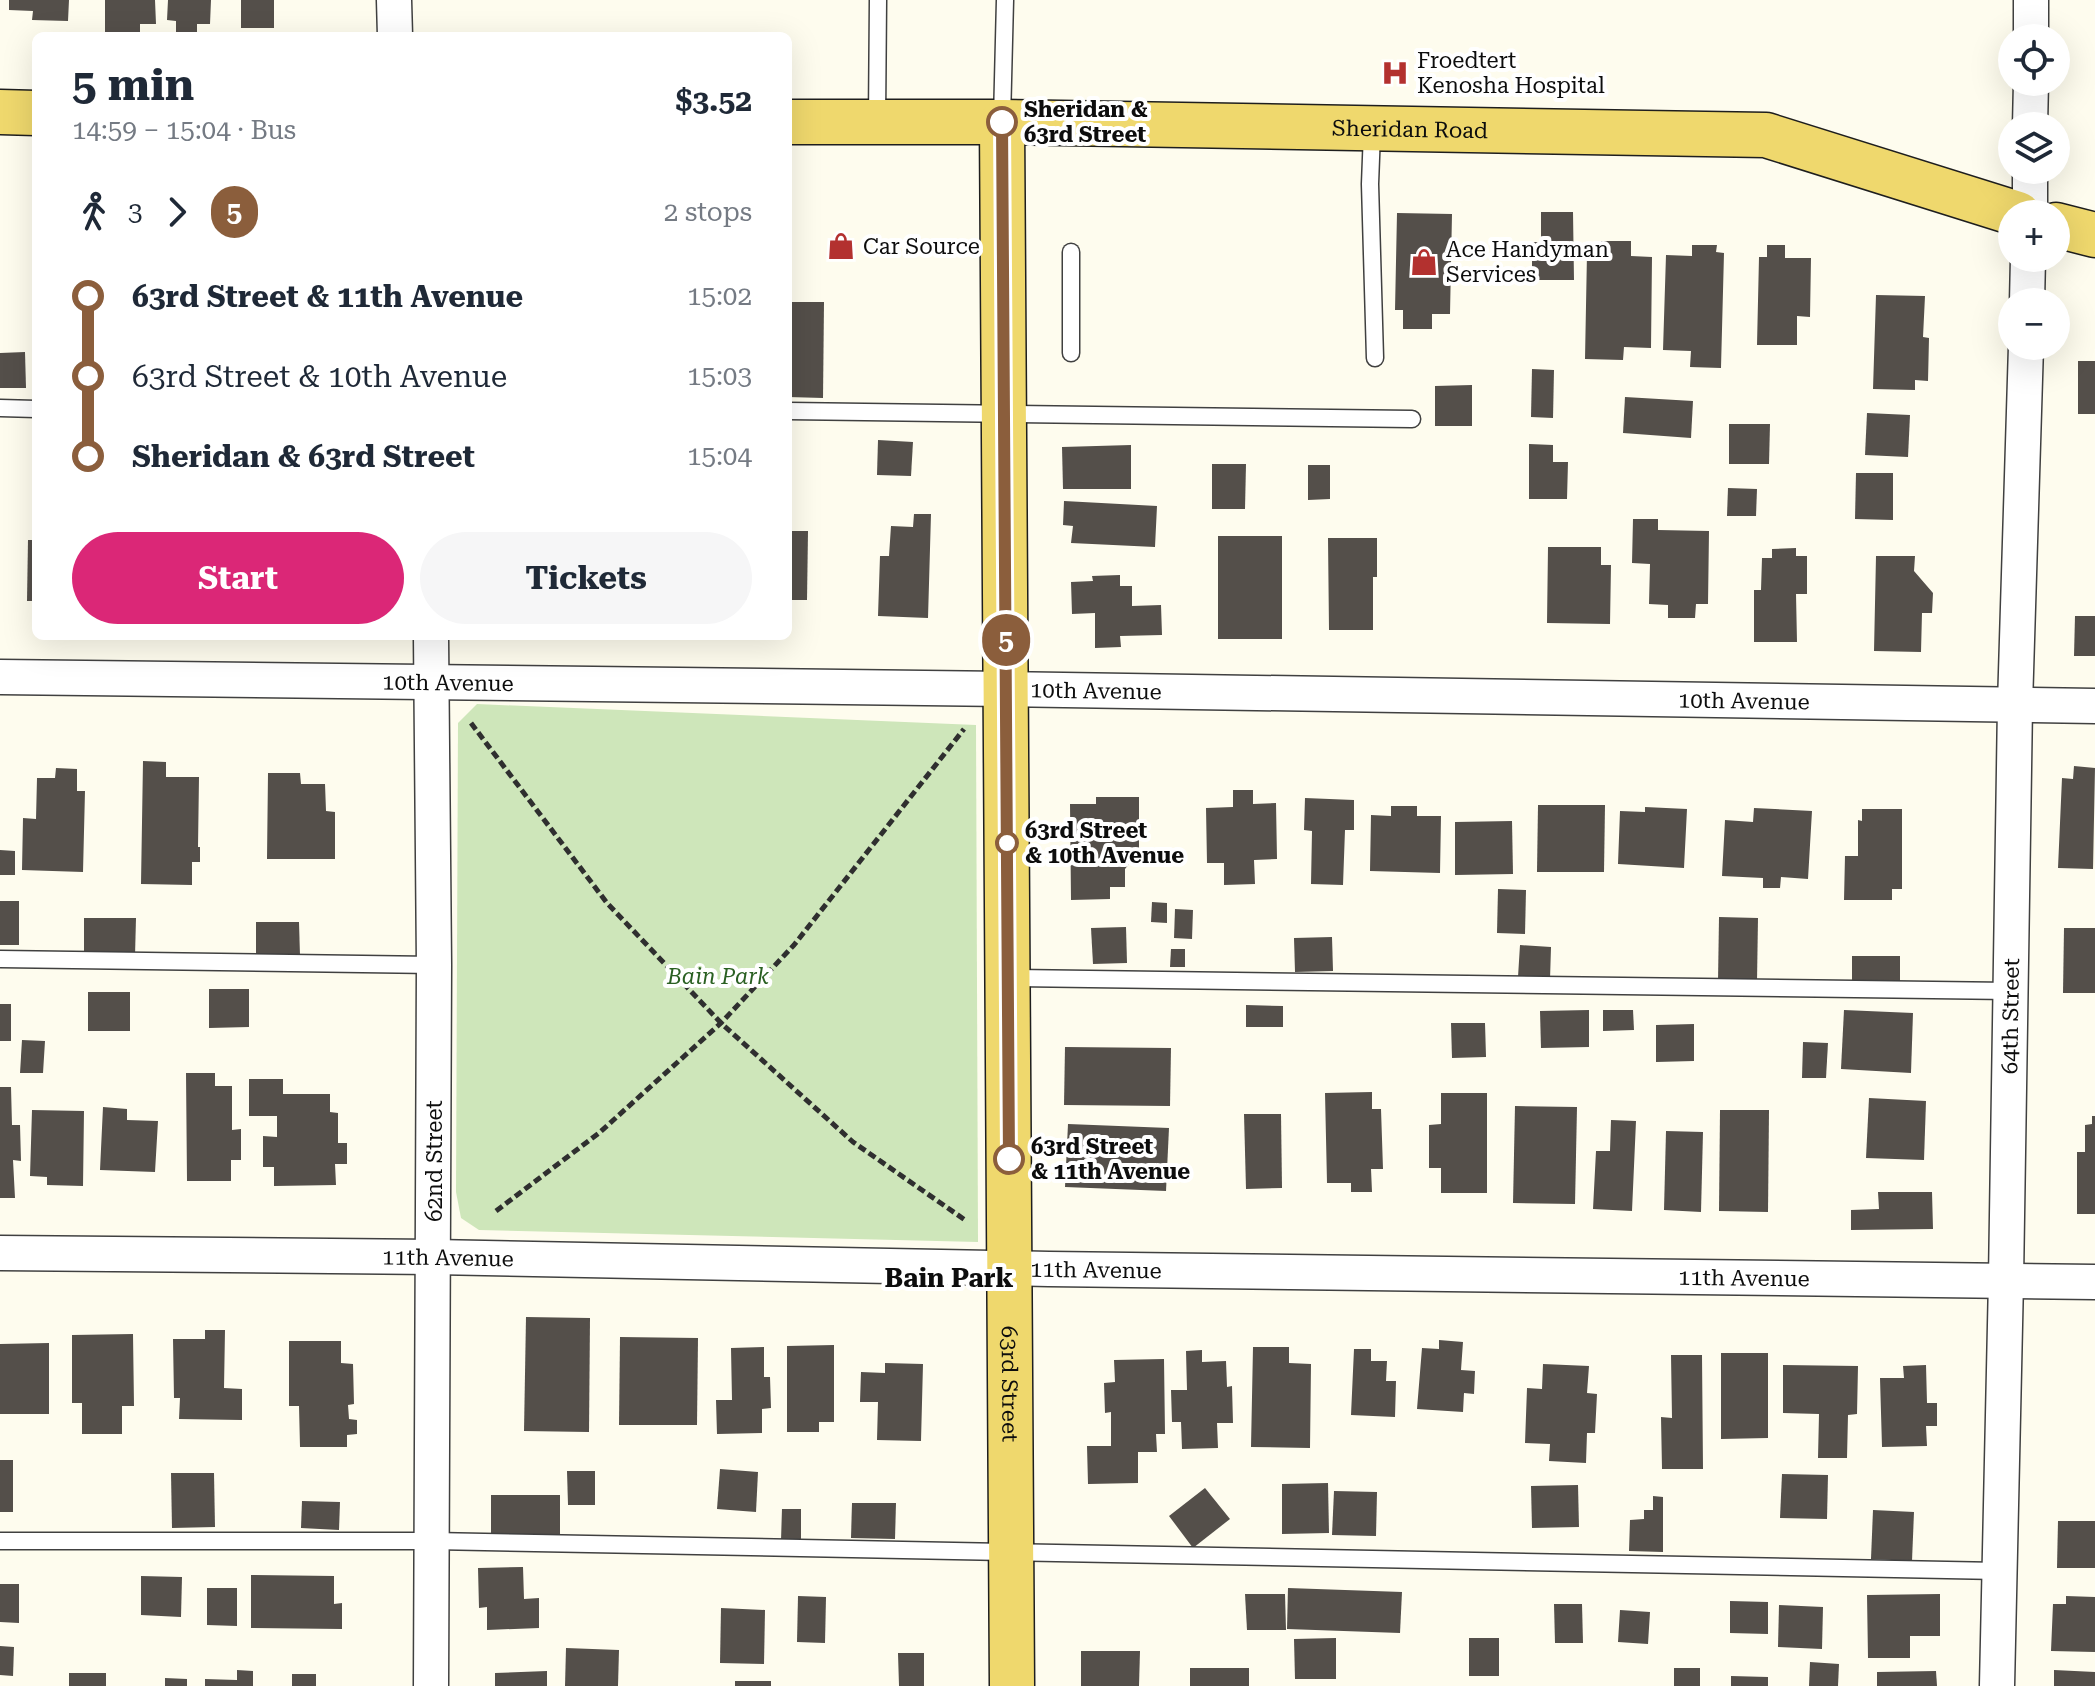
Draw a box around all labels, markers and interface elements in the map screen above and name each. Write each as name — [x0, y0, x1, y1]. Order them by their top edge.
map controls — [1998, 24, 2070, 360]
button: locate — [1998, 24, 2070, 96]
place label: Froedtert Kenosha Hospital — [1417, 48, 1605, 98]
hospital icon: Froedtert Kenosha Hospital — [1380, 58, 1410, 88]
text: 5 min — [72, 59, 194, 111]
text: $3.52 — [675, 83, 752, 118]
place label: Sheridan & 63rd Street — [1024, 97, 1148, 147]
marker: Sheridan & 63rd Street — [987, 107, 1017, 137]
button: layers — [1998, 112, 2070, 184]
text: 14:59 – 15:04 · Bus — [72, 115, 296, 145]
street label: Sheridan Road — [1332, 115, 1488, 143]
icon: walk — [72, 190, 116, 234]
icon: forward — [155, 190, 199, 234]
text: 5 — [227, 195, 242, 228]
text: 3 — [128, 197, 143, 227]
text: 2 stops — [664, 197, 752, 227]
button: + — [1998, 200, 2070, 272]
shop icon: Car Source — [826, 231, 856, 261]
place label: Car Source — [863, 234, 980, 259]
place label: Ace Handyman Services — [1446, 237, 1609, 287]
shop icon: Ace Handyman Services — [1409, 247, 1439, 277]
text: 63rd Street & 11th Avenue — [132, 279, 523, 314]
text: 15:02 — [687, 281, 752, 311]
button: − — [1998, 288, 2070, 360]
text: 63rd Street & 10th Avenue — [132, 359, 507, 394]
text: 15:03 — [687, 361, 752, 391]
text: Sheridan & 63rd Street — [132, 439, 475, 474]
text: 15:04 — [687, 441, 752, 471]
button: Start — [72, 532, 404, 624]
button: Tickets — [420, 532, 752, 624]
line badge: 5 — [980, 614, 1032, 666]
text: 5 — [998, 623, 1014, 656]
street label: 10th Avenue — [382, 669, 514, 696]
street label: 10th Avenue — [1030, 677, 1162, 704]
street label: 10th Avenue — [1678, 687, 1810, 714]
place label: 63rd Street & 10th Avenue — [1025, 818, 1184, 868]
marker: 63rd Street & 10th Avenue — [996, 832, 1018, 854]
street label: 64th Street — [1997, 958, 2024, 1074]
park label: Bain Park — [666, 964, 769, 989]
street label: 62nd Street — [422, 1100, 447, 1222]
place label: 63rd Street & 11th Avenue — [1031, 1134, 1190, 1184]
marker: 63rd Street & 11th Avenue — [994, 1144, 1024, 1174]
street label: 11th Avenue — [382, 1244, 514, 1271]
street label: 11th Avenue — [1030, 1256, 1162, 1283]
district label: Bain Park — [885, 1263, 1014, 1293]
street label: 11th Avenue — [1678, 1264, 1810, 1291]
street label: 63rd Street — [997, 1326, 1023, 1442]

